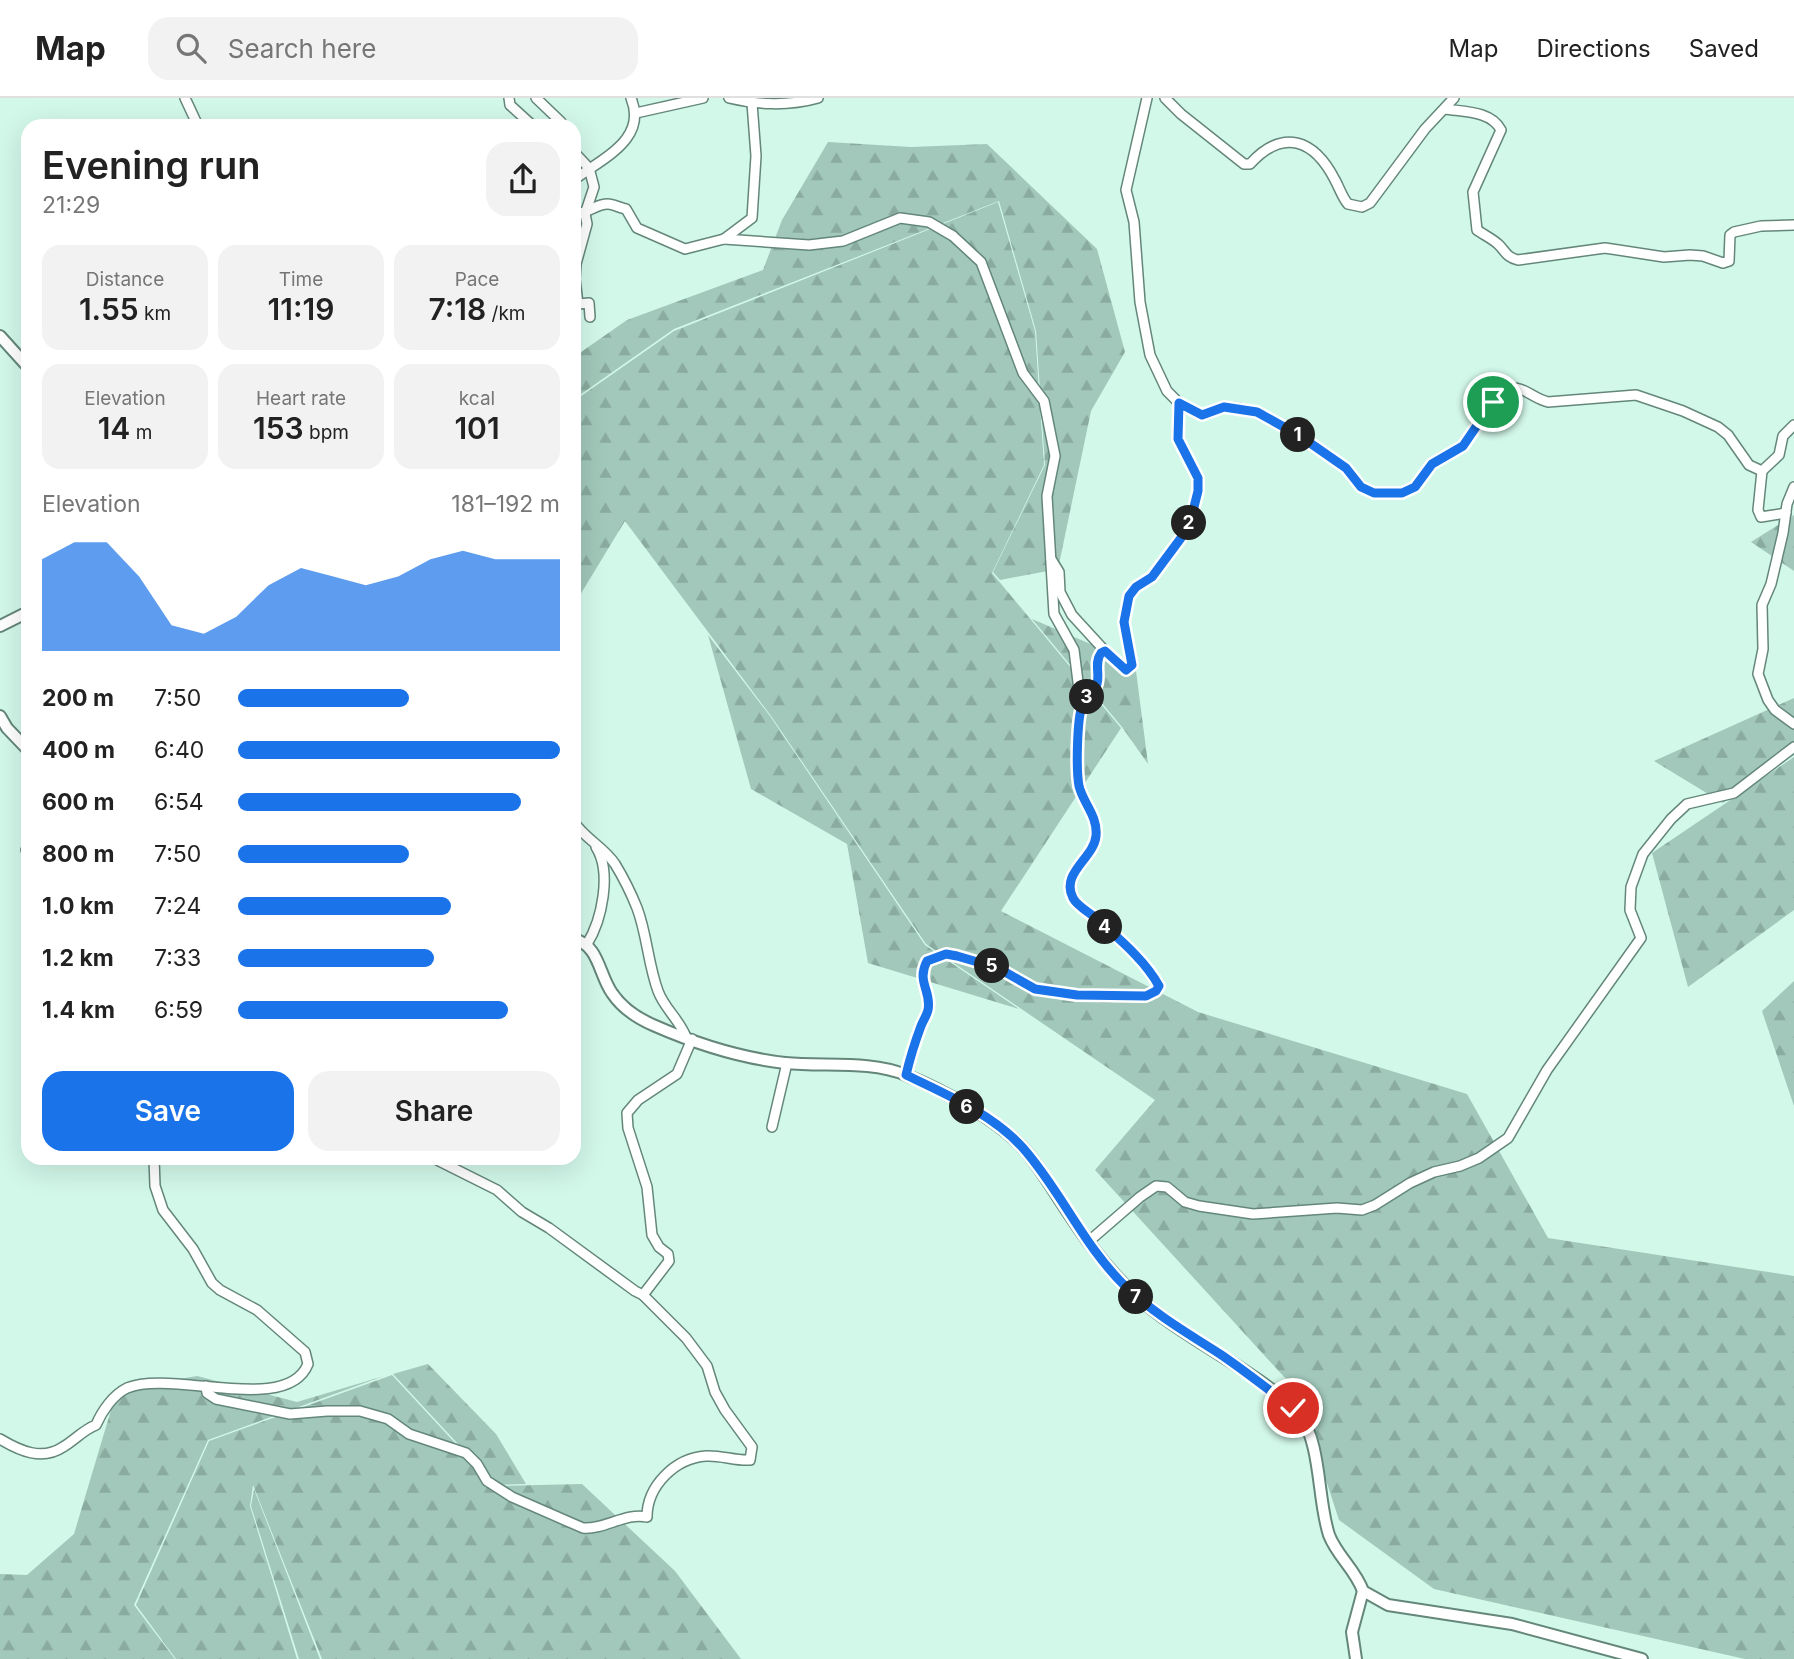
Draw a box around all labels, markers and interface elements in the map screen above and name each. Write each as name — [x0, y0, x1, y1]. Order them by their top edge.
search box — [148, 17, 638, 80]
text: Map — [35, 28, 106, 68]
icon: search — [172, 29, 210, 67]
text: Search here — [228, 33, 376, 64]
text: Map — [1449, 34, 1498, 63]
text: Directions — [1536, 34, 1651, 63]
text: Saved — [1689, 34, 1759, 63]
text: Evening run — [42, 142, 260, 188]
button: share — [486, 142, 560, 216]
text: 21:29 — [42, 191, 100, 219]
text: Distance — [86, 268, 164, 291]
text: Time — [279, 268, 323, 291]
text: Pace — [455, 268, 499, 291]
text: 1.55 — [79, 291, 139, 327]
text: 11:19 — [268, 291, 334, 327]
text: 7:18 — [429, 291, 486, 327]
text: km — [139, 302, 171, 325]
text: /km — [486, 302, 526, 325]
pin — [1463, 372, 1523, 432]
icon: arrive — [1474, 383, 1512, 421]
text: Elevation — [84, 387, 166, 410]
text: Heart rate — [256, 387, 346, 410]
text: kcal — [459, 387, 495, 410]
text: 14 — [98, 410, 130, 446]
text: 153 — [253, 410, 304, 446]
text: 101 — [454, 410, 500, 446]
pin: 1 — [1280, 418, 1316, 452]
text: m — [130, 421, 152, 444]
text: bpm — [304, 421, 349, 444]
text: 1 — [1293, 423, 1302, 446]
text: Elevation — [42, 490, 141, 518]
text: 181–192 m — [451, 490, 560, 518]
pin: 2 — [1172, 506, 1206, 540]
text: 2 — [1183, 511, 1194, 534]
pin: 3 — [1070, 680, 1104, 714]
text: 200 m — [42, 684, 114, 712]
text: 7:50 — [154, 684, 201, 712]
text: 3 — [1080, 685, 1093, 708]
text: 400 m — [42, 736, 115, 764]
text: 6:40 — [154, 736, 204, 764]
text: 600 m — [42, 788, 114, 816]
text: 6:54 — [154, 788, 204, 816]
text: 800 m — [42, 840, 114, 868]
text: 7:50 — [154, 840, 201, 868]
text: 1.0 km — [42, 892, 114, 920]
text: 7:24 — [154, 892, 201, 920]
pin: 4 — [1088, 910, 1122, 944]
text: 4 — [1098, 915, 1111, 938]
text: 1.2 km — [42, 944, 114, 972]
text: 7:33 — [154, 944, 201, 972]
pin: 5 — [974, 948, 1010, 984]
text: 5 — [985, 954, 998, 977]
text: 1.4 km — [42, 996, 115, 1024]
text: 6:59 — [154, 996, 203, 1024]
button: Save — [42, 1071, 294, 1151]
button: Share — [308, 1071, 560, 1151]
pin: 6 — [950, 1090, 984, 1124]
text: 6 — [960, 1095, 973, 1118]
pin: 7 — [1118, 1280, 1154, 1314]
text: 7 — [1130, 1285, 1141, 1308]
pin — [1263, 1378, 1323, 1438]
icon: check — [1274, 1389, 1312, 1427]

